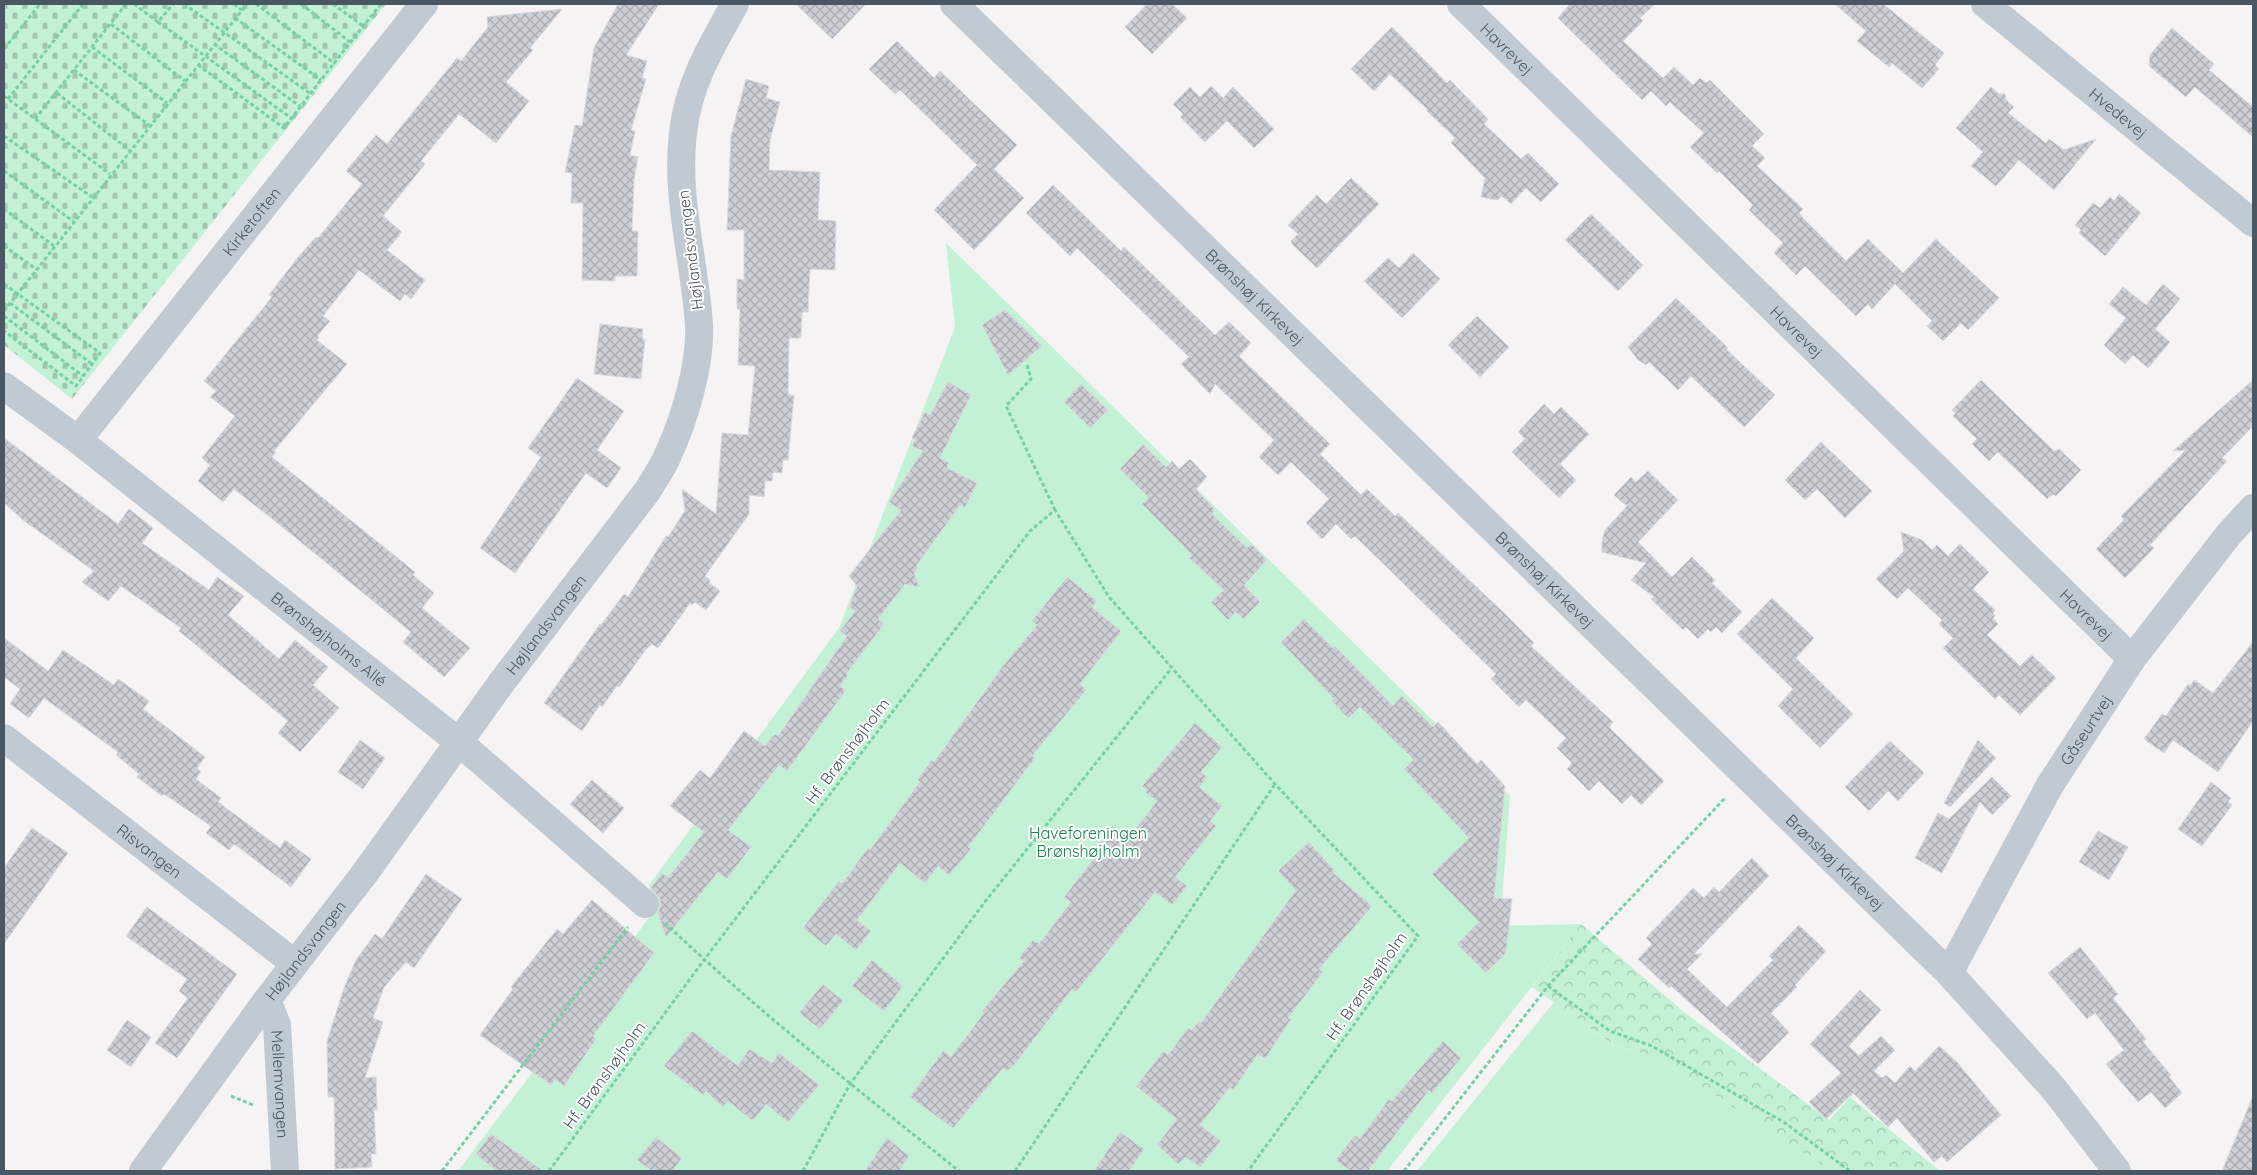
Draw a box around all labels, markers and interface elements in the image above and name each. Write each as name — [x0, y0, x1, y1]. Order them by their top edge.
street label: Havrevej — [1476, 18, 1537, 79]
street label: Hvedevej — [2085, 83, 2151, 143]
street label: Kirketoften — [218, 183, 285, 260]
street label: Højlandsvangen — [673, 189, 707, 311]
street label: Brønshøj Kirkevej — [1201, 245, 1308, 349]
street label: Havrevej — [1766, 301, 1827, 362]
street label: Brønshøj Kirkevej — [1492, 527, 1599, 632]
street label: Højlandsvangen — [501, 570, 590, 679]
street label: Havrevej — [2056, 584, 2117, 645]
street label: Brønshøjholms Allé — [267, 587, 391, 691]
street label: Gåseurtvej — [2056, 691, 2116, 769]
street label: Hf. Brønshøjholm — [801, 694, 893, 808]
street label: Brønshøj Kirkevej — [1782, 810, 1889, 915]
street label: Risvangen — [113, 819, 186, 882]
park label: Haveforeningen Brønshøjholm — [1029, 823, 1147, 861]
street label: Højlandsvangen — [261, 896, 350, 1004]
street label: Hf. Brønshøjholm — [1321, 928, 1411, 1044]
street label: Hf. Brønshøjholm — [558, 1017, 650, 1133]
street label: Mellemvangen — [267, 1029, 293, 1139]

